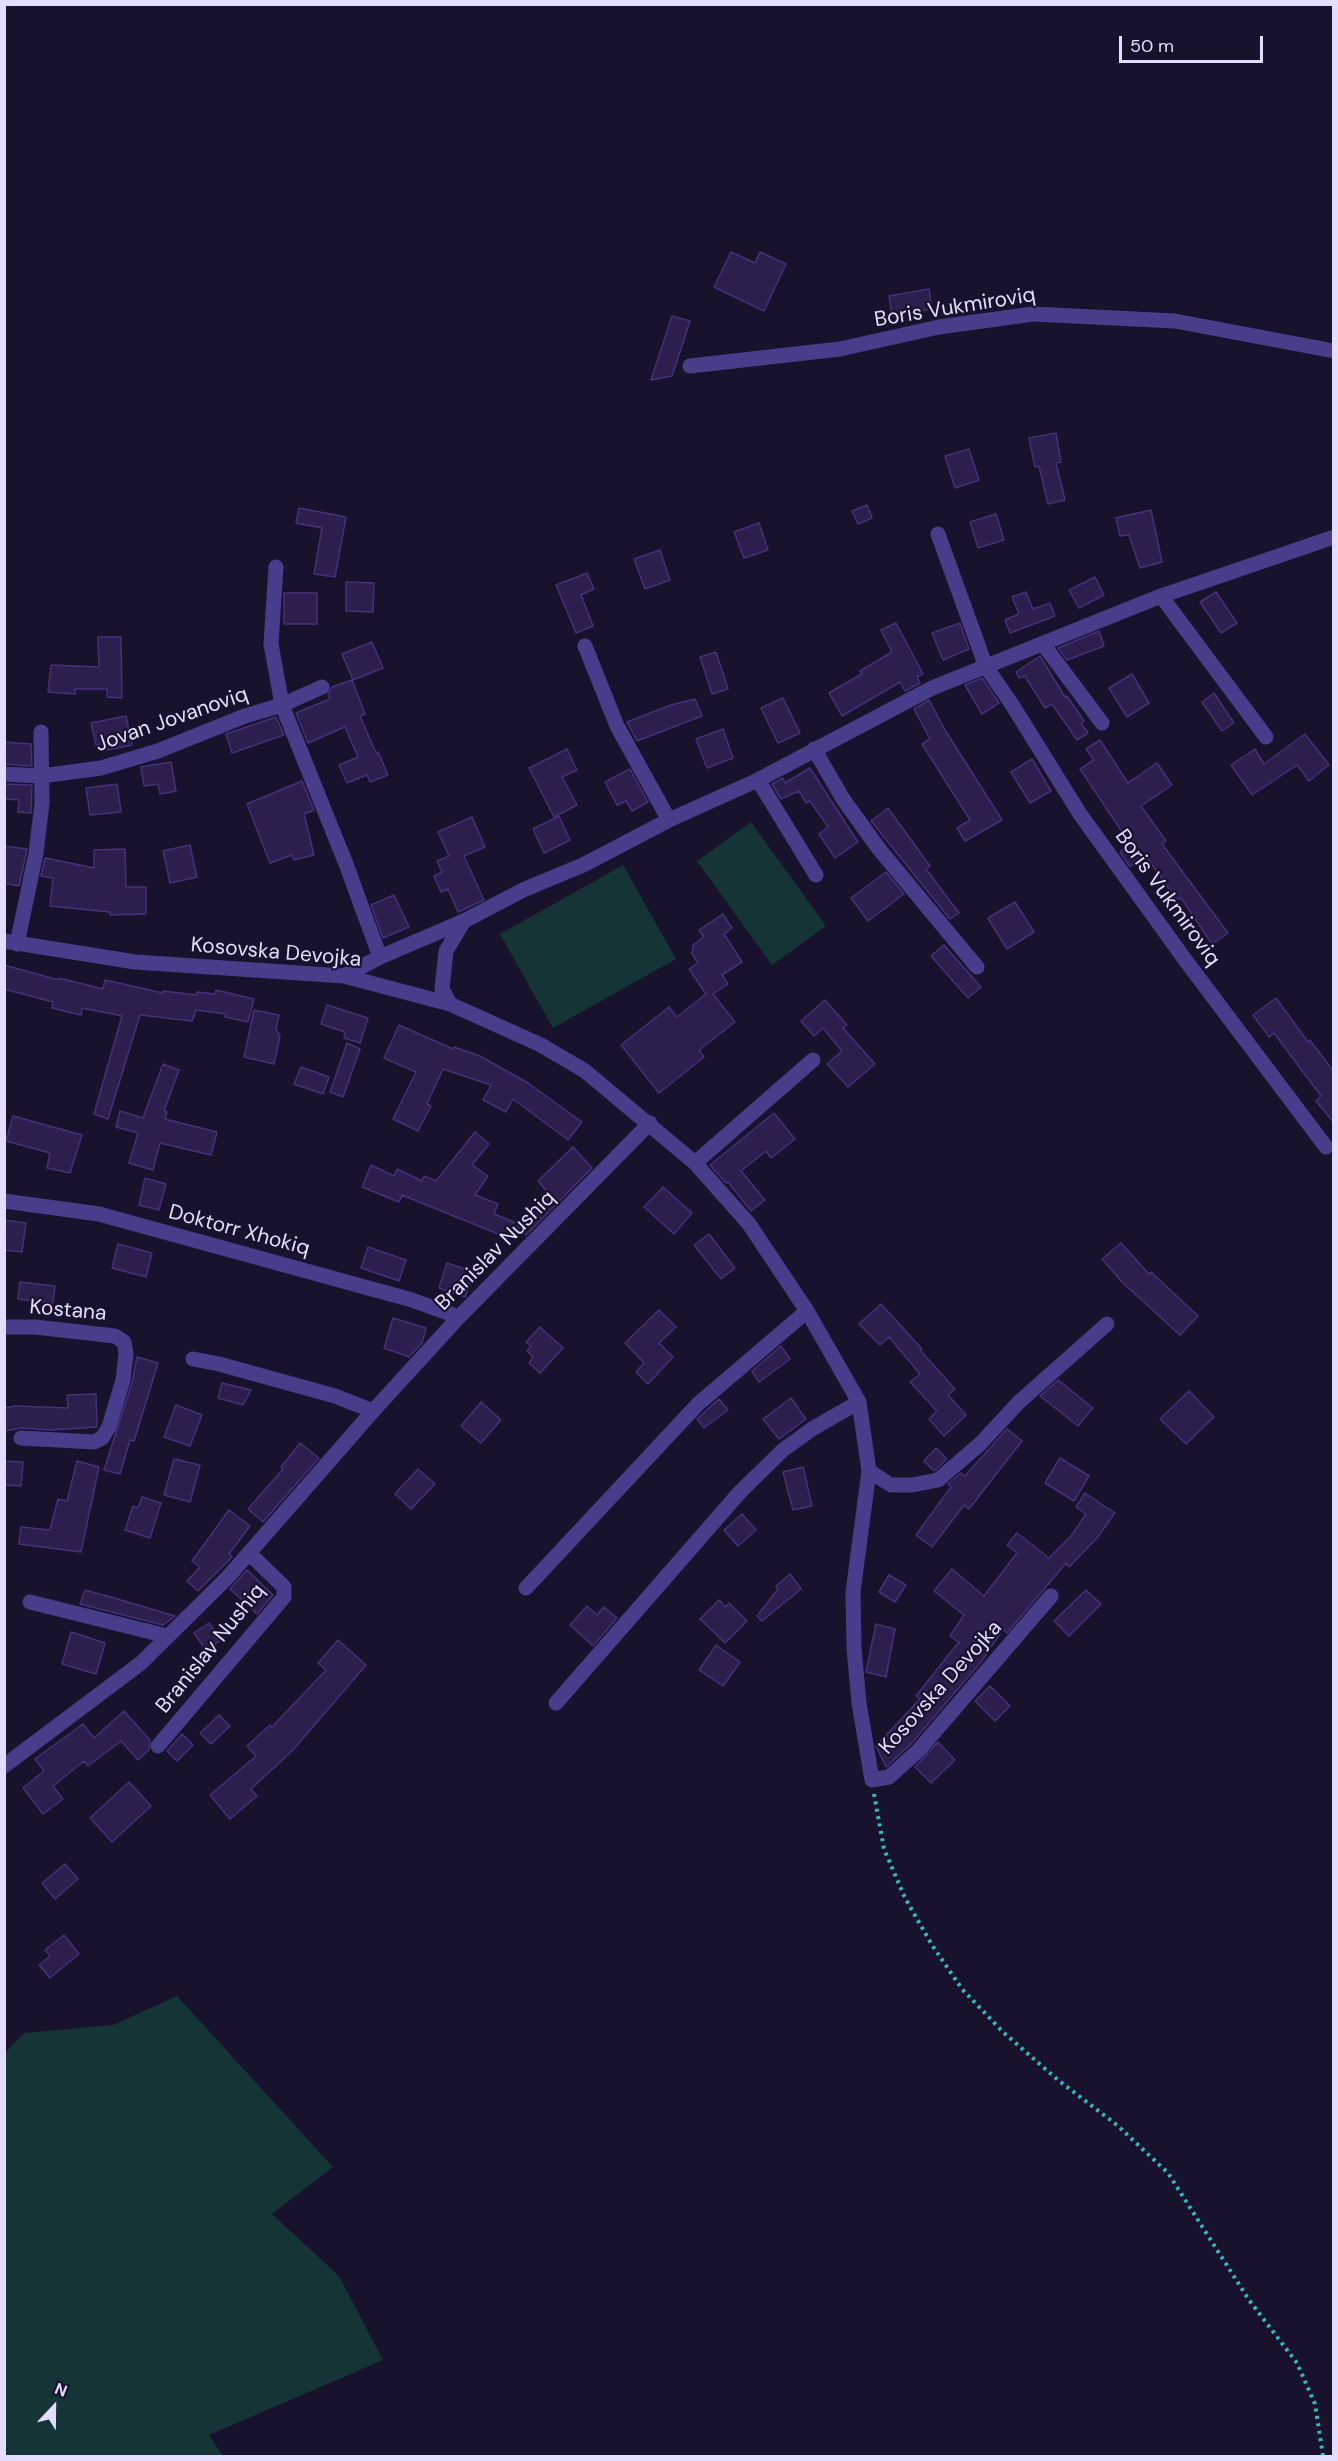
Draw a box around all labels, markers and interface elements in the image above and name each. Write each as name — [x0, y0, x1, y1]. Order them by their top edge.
scale bar — [1122, 24, 1266, 62]
text: 50 m — [1130, 34, 1174, 58]
street label: Boris Vukmiroviq — [873, 283, 1037, 333]
street label: Jovan Jovanoviq — [92, 682, 252, 758]
street label: Boris Vukmiroviq — [1109, 825, 1225, 971]
street label: Kosovska Devojka — [190, 933, 362, 973]
street label: Branislav Nushiq — [431, 1186, 561, 1316]
street label: Doktorr Xhokiq — [166, 1200, 312, 1262]
street label: Kostana — [28, 1295, 108, 1327]
street label: Branislav Nushiq — [151, 1579, 271, 1719]
street label: Kosovska Devojka — [874, 1616, 1008, 1760]
north arrow — [24, 2377, 84, 2437]
text: N — [52, 2378, 70, 2402]

